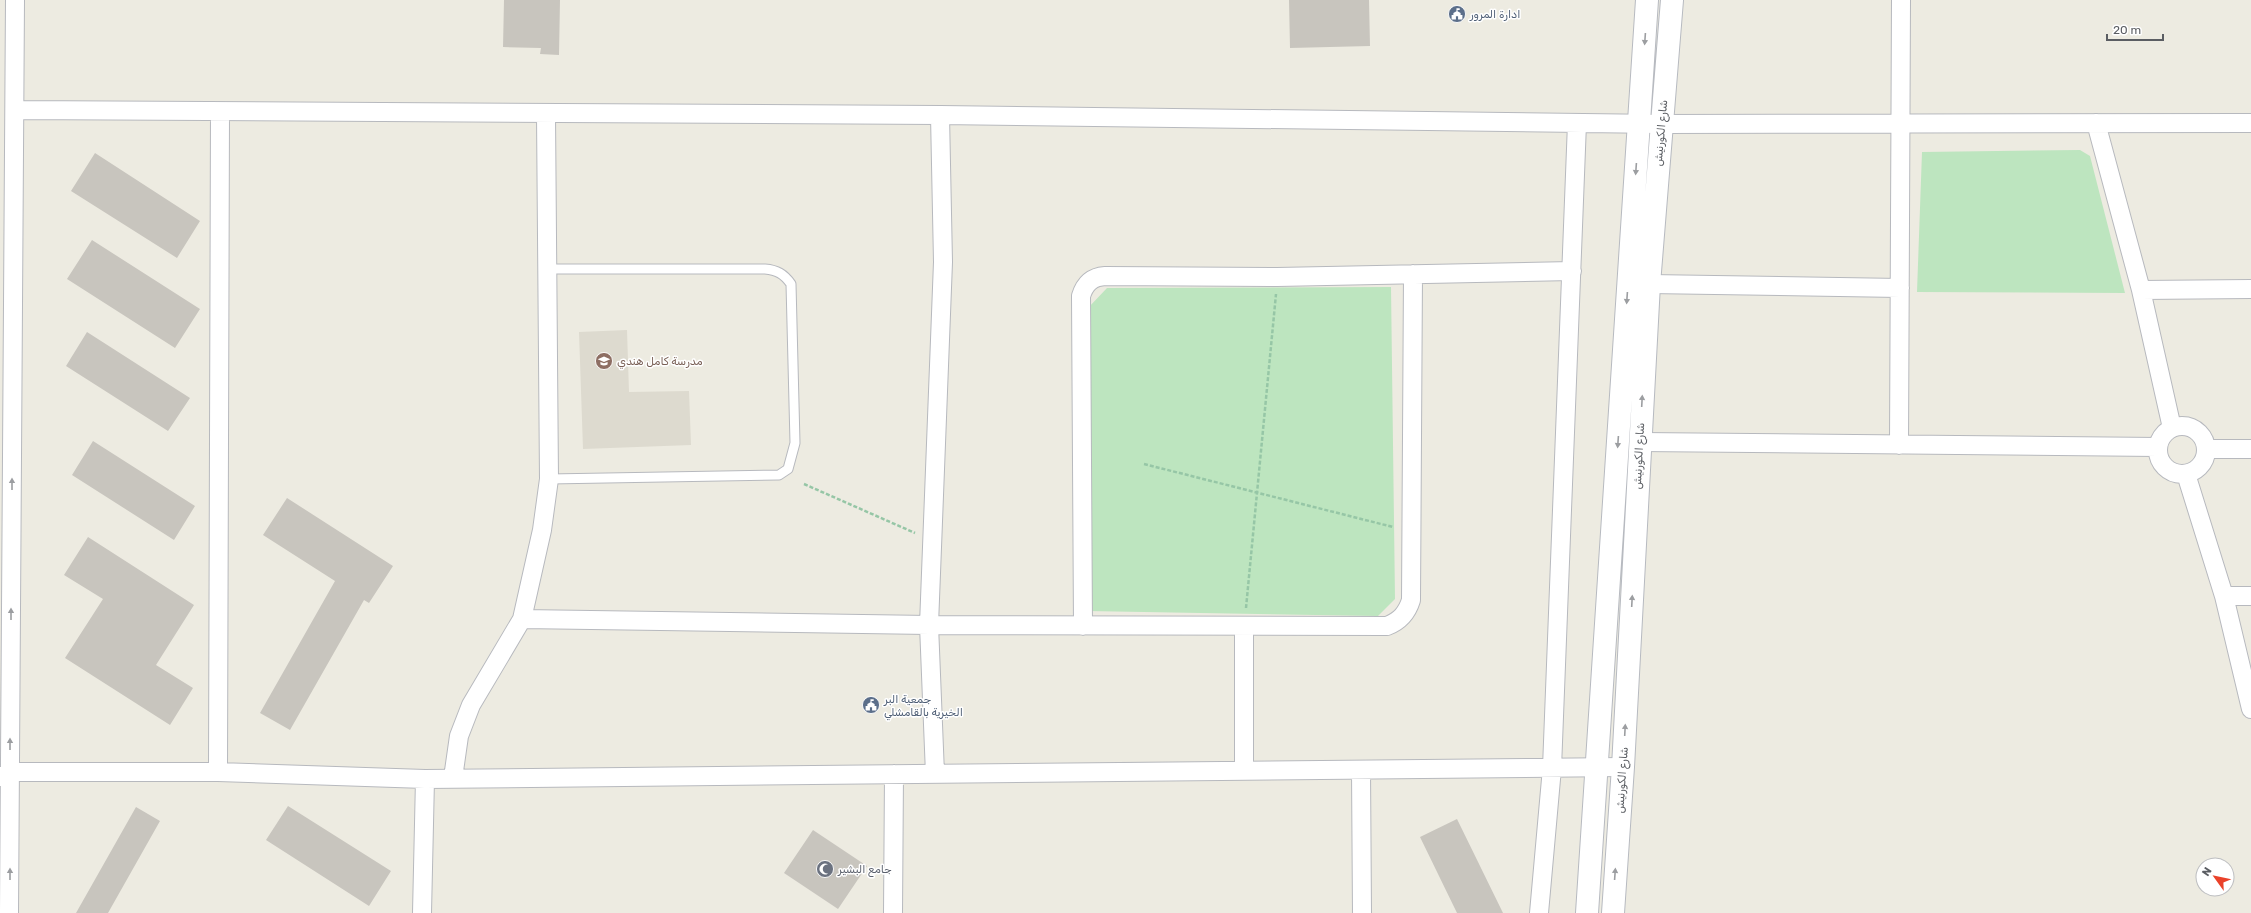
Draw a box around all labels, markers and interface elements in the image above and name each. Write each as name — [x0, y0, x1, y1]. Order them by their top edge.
public building icon: ادارة المرور — [1447, 4, 1467, 24]
place label: ادارة المرور — [1469, 8, 1520, 22]
scale bar — [2107, 16, 2163, 42]
text: 20 m — [2113, 23, 2141, 37]
one-way arrow — [1641, 33, 1648, 45]
street label: شارع الكورنيش — [1652, 99, 1672, 167]
one-way arrow — [1633, 163, 1640, 175]
one-way arrow — [1624, 292, 1631, 304]
school or university icon: مدرسة كامل هندي — [594, 351, 614, 371]
place label: مدرسة كامل هندي — [617, 355, 703, 369]
one-way arrow — [1639, 395, 1646, 407]
street label: شارع الكورنيش — [1631, 422, 1649, 490]
one-way arrow — [1615, 436, 1621, 449]
one-way arrow — [9, 477, 15, 490]
one-way arrow — [1628, 595, 1635, 607]
one-way arrow — [8, 607, 14, 620]
place label: جمعية البر الخيرية بالقامشلي — [883, 693, 963, 721]
public building icon: جمعية البر الخيرية بالقامشلي — [861, 695, 881, 715]
one-way arrow — [1622, 723, 1628, 736]
one-way arrow — [7, 737, 13, 750]
street label: شارع الكورنيش — [1613, 746, 1633, 814]
north arrow — [2195, 857, 2235, 897]
mosque icon: جامع البشير — [815, 859, 835, 879]
place label: جامع البشير — [837, 863, 892, 878]
text: N — [2199, 865, 2215, 879]
one-way arrow — [7, 867, 13, 880]
one-way arrow — [1612, 868, 1619, 880]

